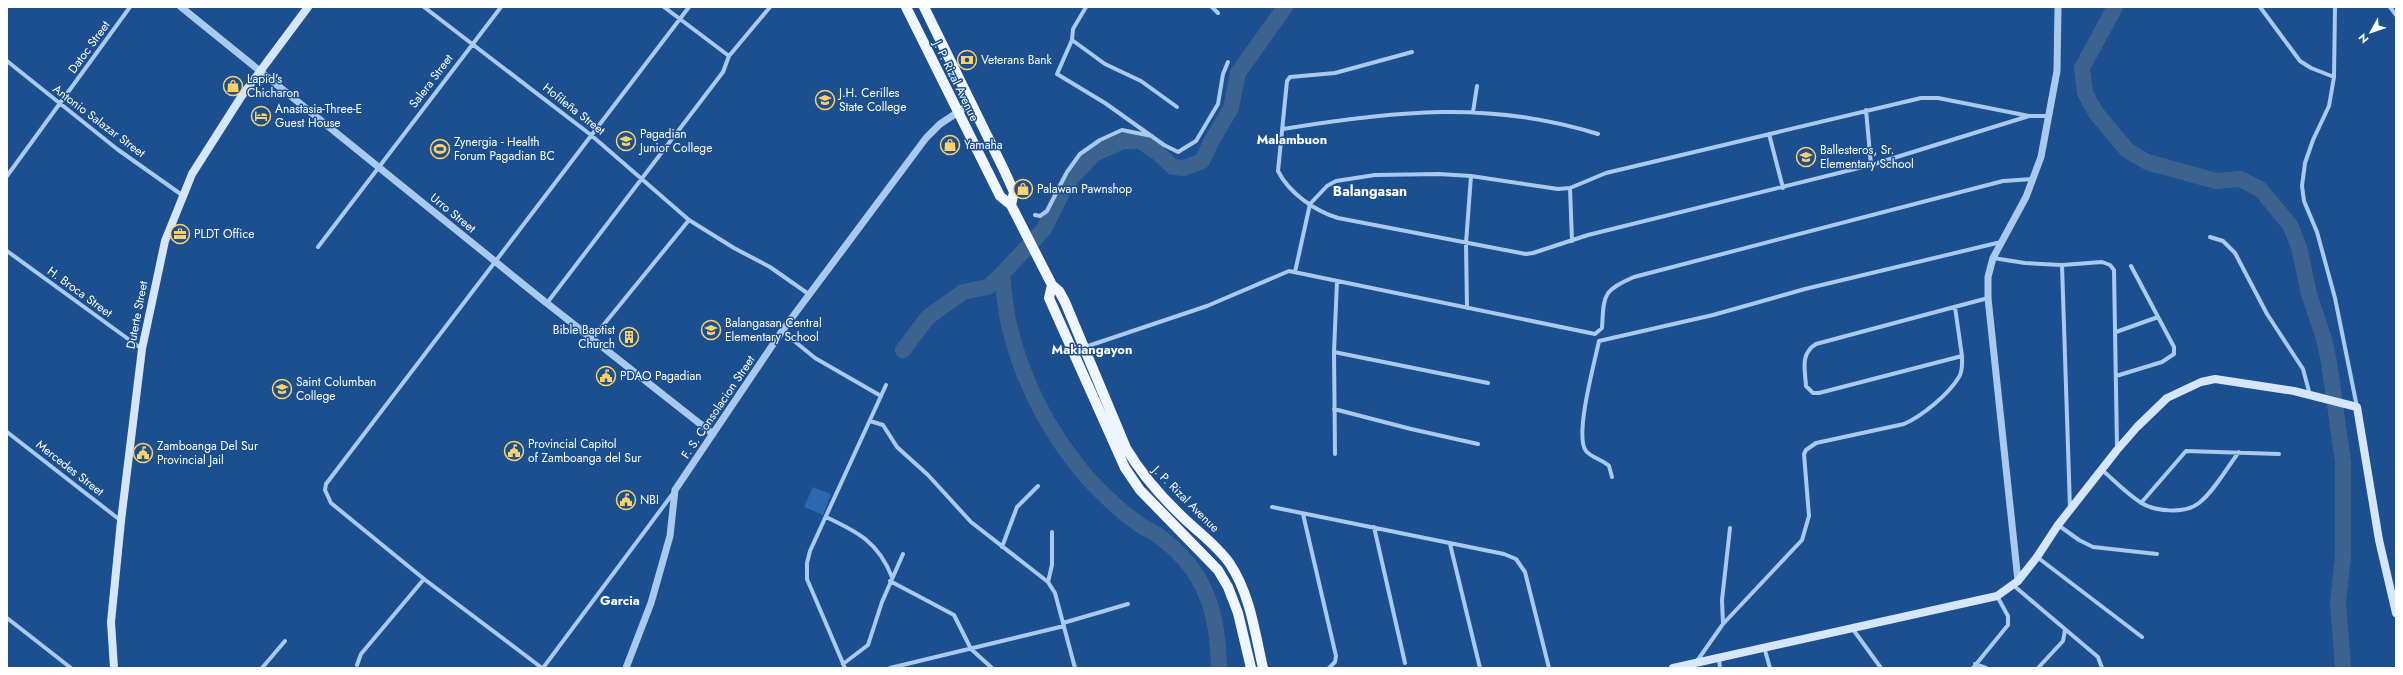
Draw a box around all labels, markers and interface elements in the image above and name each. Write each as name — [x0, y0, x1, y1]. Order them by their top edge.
north arrow — [2351, 12, 2391, 52]
street label: Datoc Street — [64, 17, 114, 77]
text: N — [2354, 30, 2372, 47]
street label: J. P. Rizal Avenue — [928, 36, 983, 124]
bank icon: Veterans Bank — [956, 49, 978, 71]
street label: Salera Street — [405, 50, 457, 112]
place label: Veterans Bank — [981, 51, 1053, 69]
place label: Lapid's Chicharon — [247, 70, 299, 102]
shop icon: Lapid's Chicharon — [222, 75, 244, 97]
street label: Hofileña Street — [539, 79, 609, 139]
street label: Antonio Salazar Street — [49, 80, 149, 162]
place label: J.H. Cerilles State College — [837, 84, 906, 116]
school or university icon: J.H. Cerilles State College — [814, 89, 836, 111]
place label: Anastasia-Three-E Guest House — [275, 100, 362, 132]
hotel icon: Anastasia-Three-E Guest House — [250, 105, 272, 127]
place label: Pagadian Junior College — [638, 125, 712, 157]
school or university icon: Pagadian Junior College — [615, 130, 637, 152]
district label: Malambuon — [1257, 130, 1327, 149]
place label: Zynergia - Health Forum Pagadian BC — [454, 133, 555, 165]
shop icon: Yamaha — [939, 134, 961, 156]
place label: Yamaha — [964, 136, 1003, 154]
sports icon: Zynergia - Health Forum Pagadian BC — [429, 138, 451, 160]
place label: Ballesteros, Sr. Elementary School — [1820, 141, 1914, 173]
school or university icon: Ballesteros, Sr. Elementary School — [1795, 146, 1817, 168]
shop icon: Palawan Pawnshop — [1012, 178, 1034, 200]
place label: Palawan Pawnshop — [1037, 180, 1132, 198]
district label: Balangasan — [1333, 181, 1407, 201]
street label: Urro Street — [426, 189, 480, 237]
office icon: PLDT Office — [169, 223, 191, 245]
place label: PLDT Office — [194, 225, 254, 243]
street label: H. Broca Street — [44, 262, 116, 322]
street label: Duterte Street — [122, 279, 152, 351]
place label: Balangasan Central Elementary School — [725, 314, 822, 346]
school or university icon: Balangasan Central Elementary School — [700, 319, 722, 341]
place label: Bible Baptist Church — [553, 321, 615, 353]
building icon: Bible Baptist Church — [618, 326, 640, 348]
district label: Makiangayon — [1052, 340, 1132, 359]
street label: F. S. Consolacion Street — [677, 352, 759, 462]
public building icon: PDAO Pagadian — [595, 365, 617, 387]
place label: PDAO Pagadian — [620, 367, 702, 385]
place label: Saint Columban College — [296, 373, 376, 405]
school or university icon: Saint Columban College — [271, 378, 293, 400]
place label: Provincial Capitol of Zamboanga del Sur — [528, 435, 642, 467]
street label: Mercedes Street — [32, 436, 108, 500]
place label: Zamboanga Del Sur Provincial Jail — [157, 437, 259, 469]
public building icon: Provincial Capitol of Zamboanga del Sur — [503, 440, 525, 462]
public building icon: Zamboanga Del Sur Provincial Jail — [132, 442, 154, 464]
street label: J. P. Rizal Avenue — [1147, 460, 1223, 536]
public building icon: NBI — [615, 489, 637, 511]
place label: NBI — [640, 491, 659, 509]
district label: Garcia — [600, 591, 640, 610]

